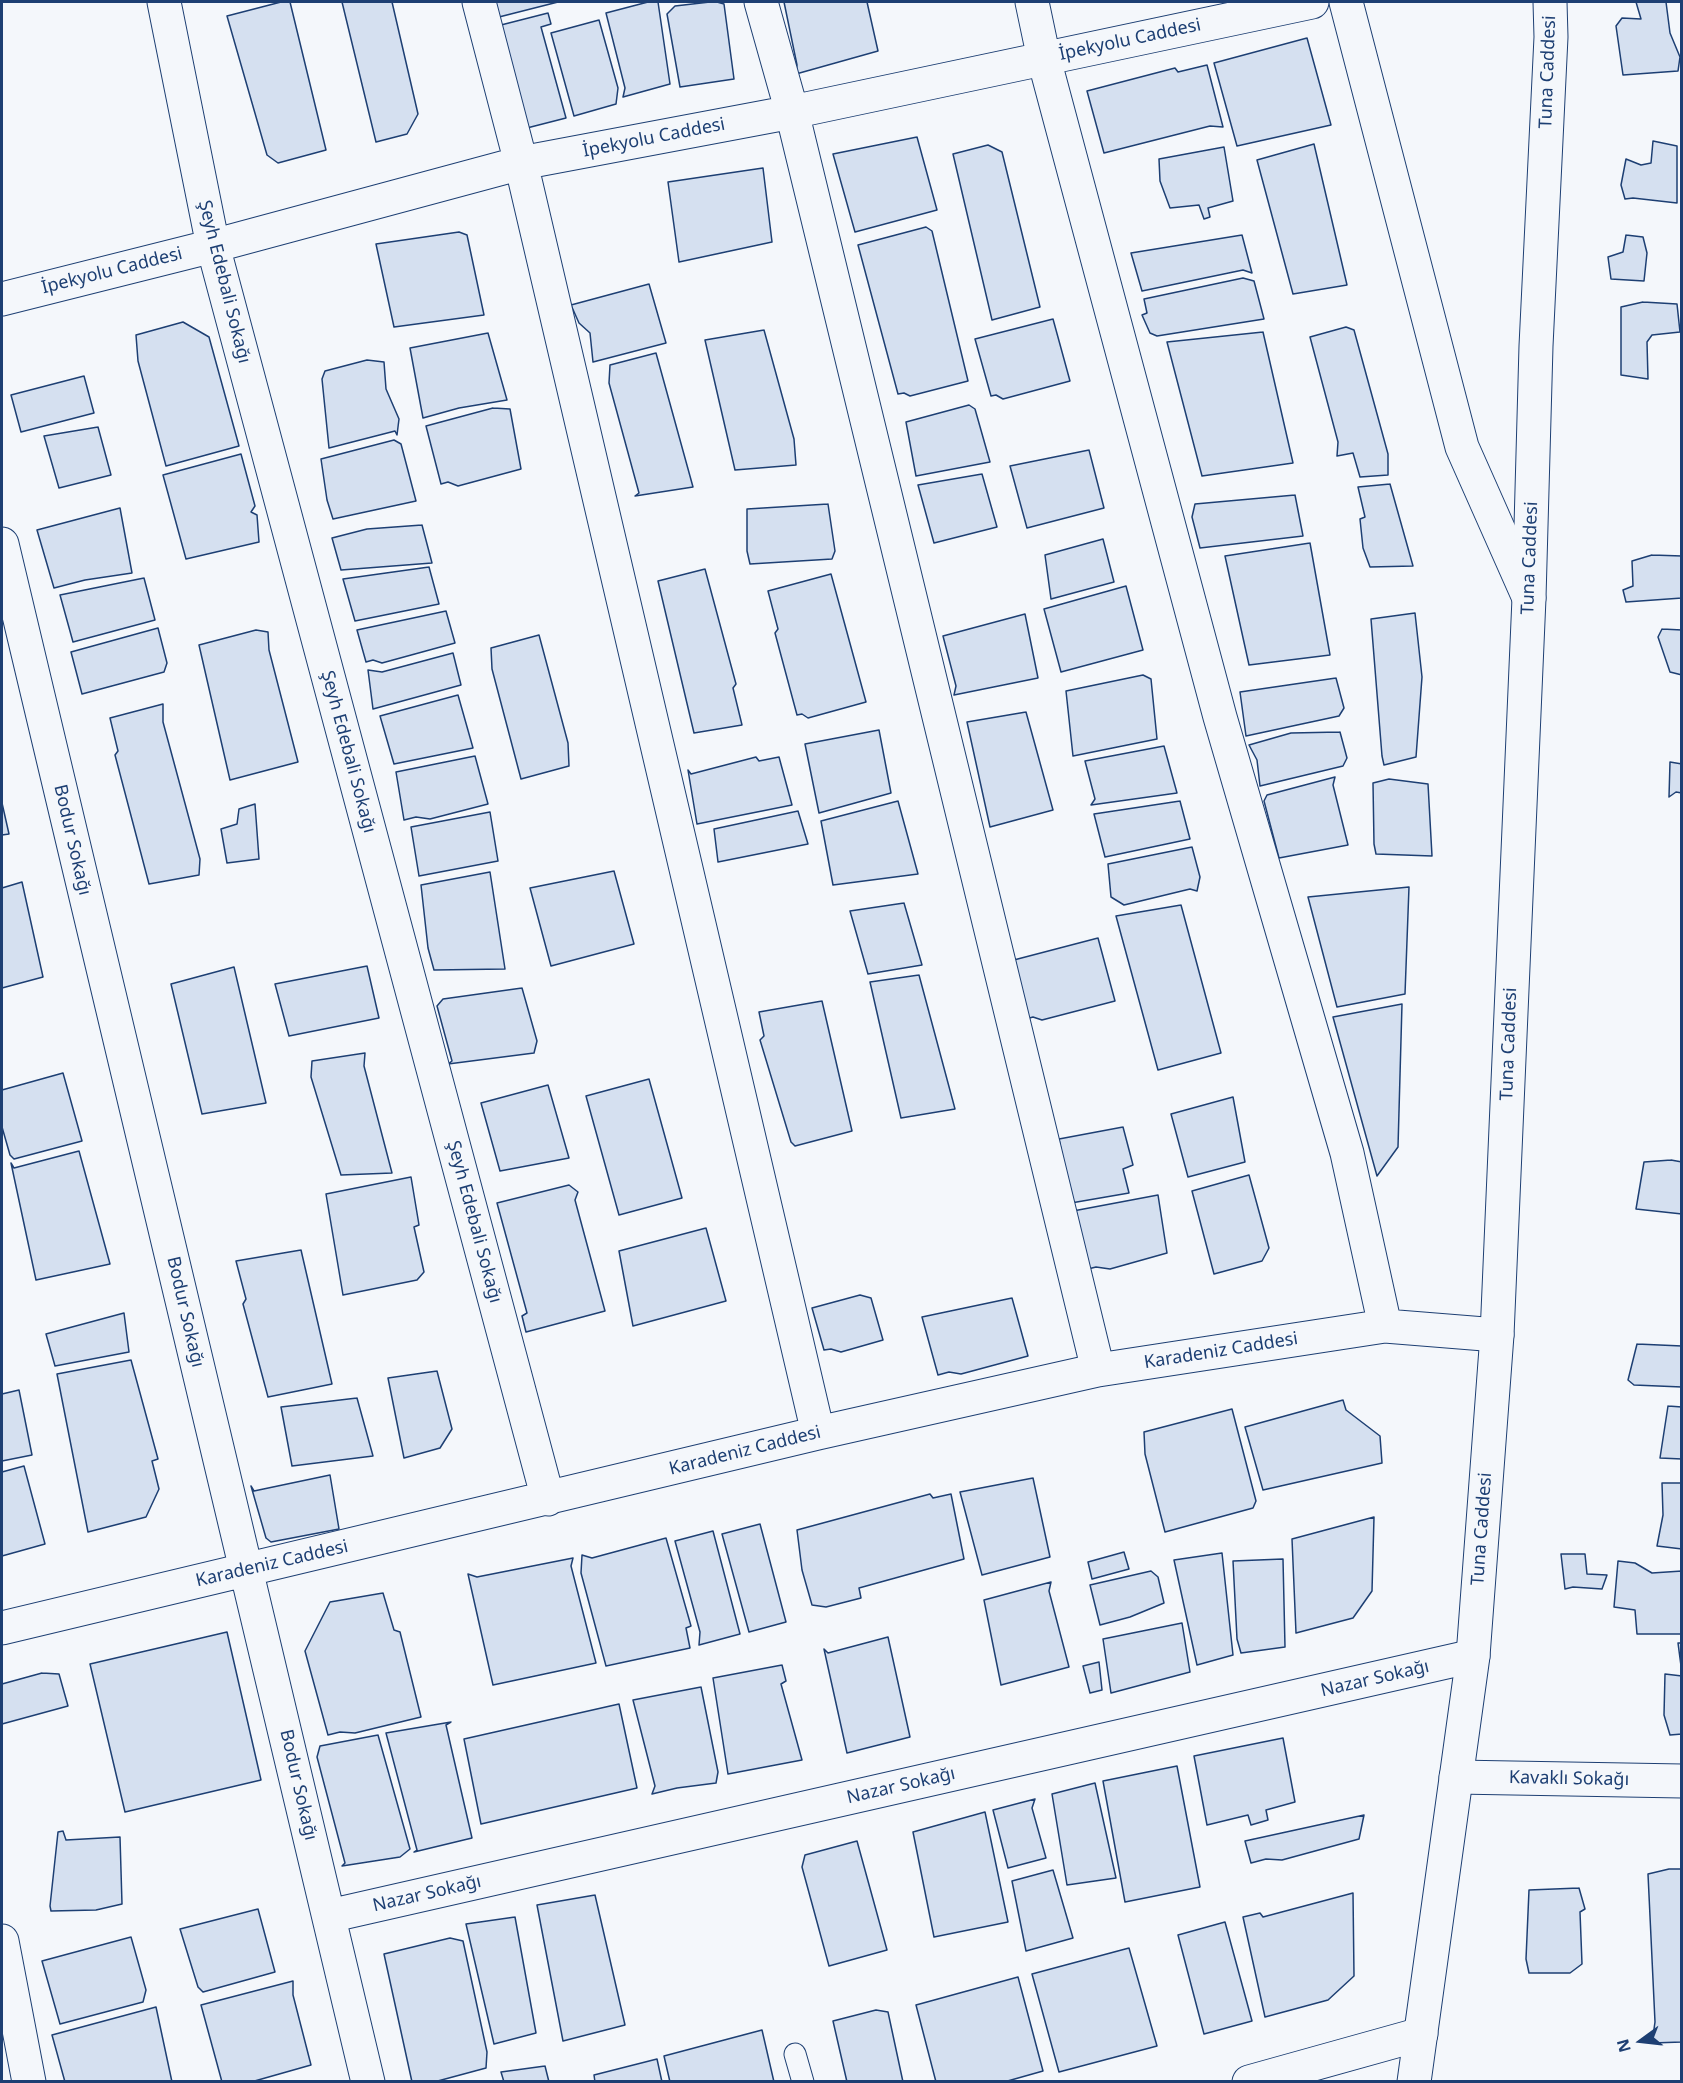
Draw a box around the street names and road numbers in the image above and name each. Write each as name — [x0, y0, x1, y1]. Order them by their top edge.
street label: İpekyolu Caddesi — [1057, 14, 1203, 66]
street label: Tuna Caddesi — [1535, 15, 1561, 129]
street label: İpekyolu Caddesi — [581, 114, 727, 162]
street label: Şeyh Edebali Sokağı — [193, 198, 255, 366]
street label: İpekyolu Caddesi — [39, 243, 185, 299]
street label: Tuna Caddesi — [1517, 501, 1543, 615]
street label: Şeyh Edebali Sokağı — [316, 668, 380, 836]
street label: Bodur Sokağı — [49, 782, 95, 898]
street label: Tuna Caddesi — [1496, 987, 1522, 1101]
street label: Şeyh Edebali Sokağı — [442, 1138, 506, 1306]
street label: Bodur Sokağı — [162, 1254, 208, 1370]
street label: Karadeniz Caddesi — [1142, 1328, 1300, 1374]
street label: Karadeniz Caddesi — [667, 1422, 823, 1480]
street label: Tuna Caddesi — [1467, 1472, 1497, 1586]
street label: Karadeniz Caddesi — [194, 1536, 350, 1592]
street label: Nazar Sokağı — [1319, 1656, 1431, 1702]
street label: Bodur Sokağı — [275, 1727, 321, 1843]
street label: Nazar Sokağı — [845, 1763, 957, 1809]
street label: Kavaklı Sokağı — [1509, 1767, 1629, 1791]
street label: Nazar Sokağı — [371, 1871, 483, 1917]

